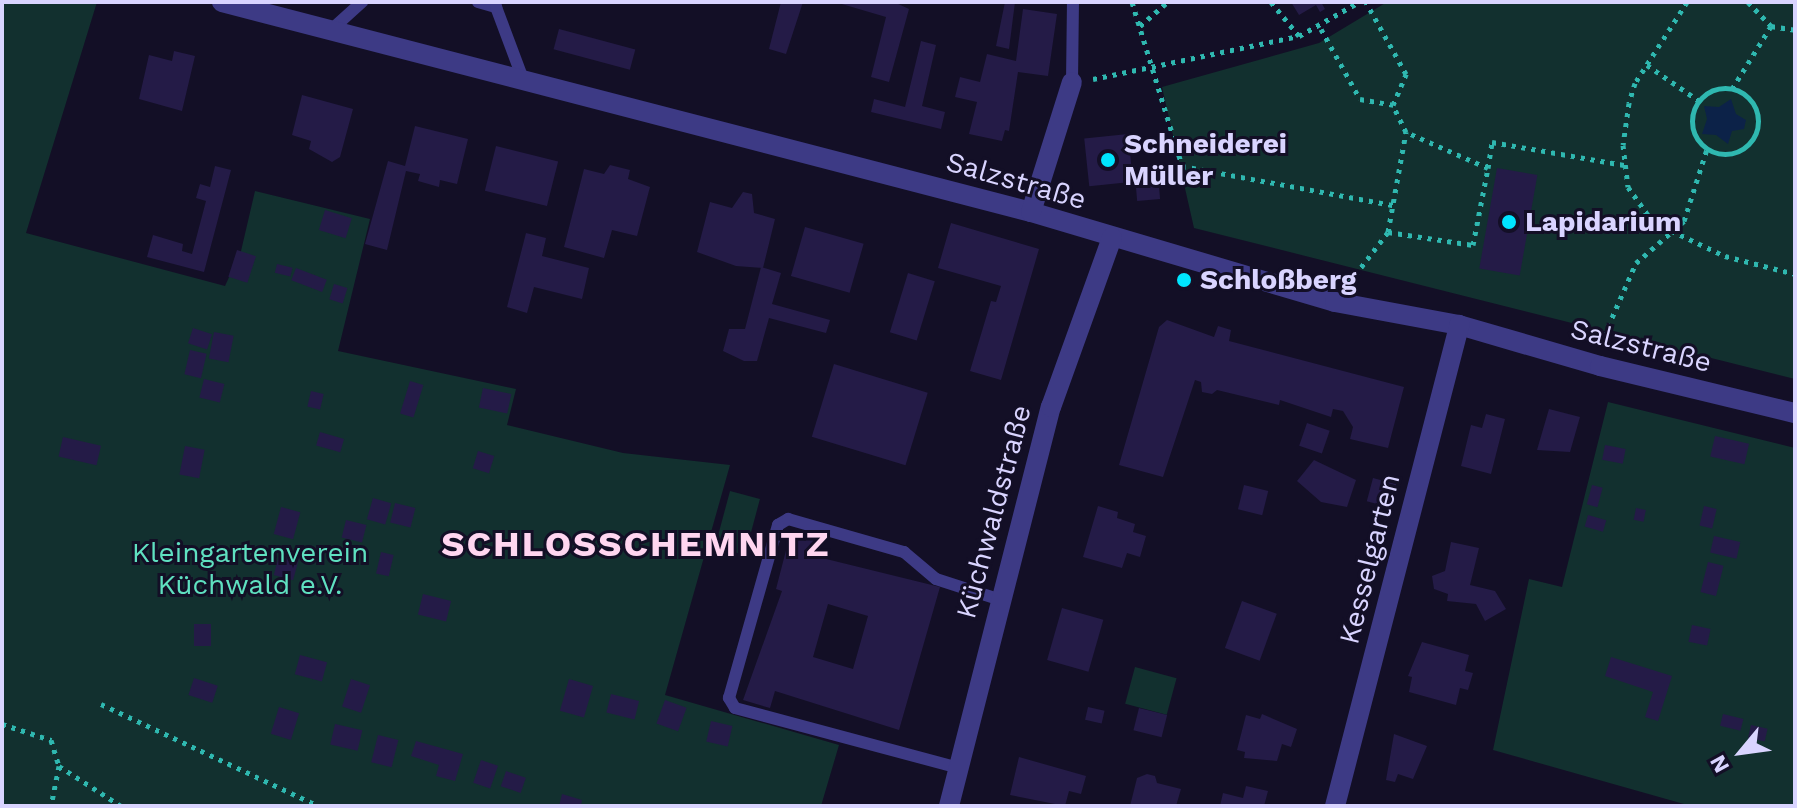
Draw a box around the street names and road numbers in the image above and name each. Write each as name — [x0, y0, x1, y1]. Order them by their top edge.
street label: Salzstraße — [942, 145, 1090, 217]
street label: Salzstraße — [1567, 312, 1715, 380]
street label: Küchwaldstraße — [949, 402, 1039, 622]
street label: Kesselgarten — [1333, 470, 1407, 648]

